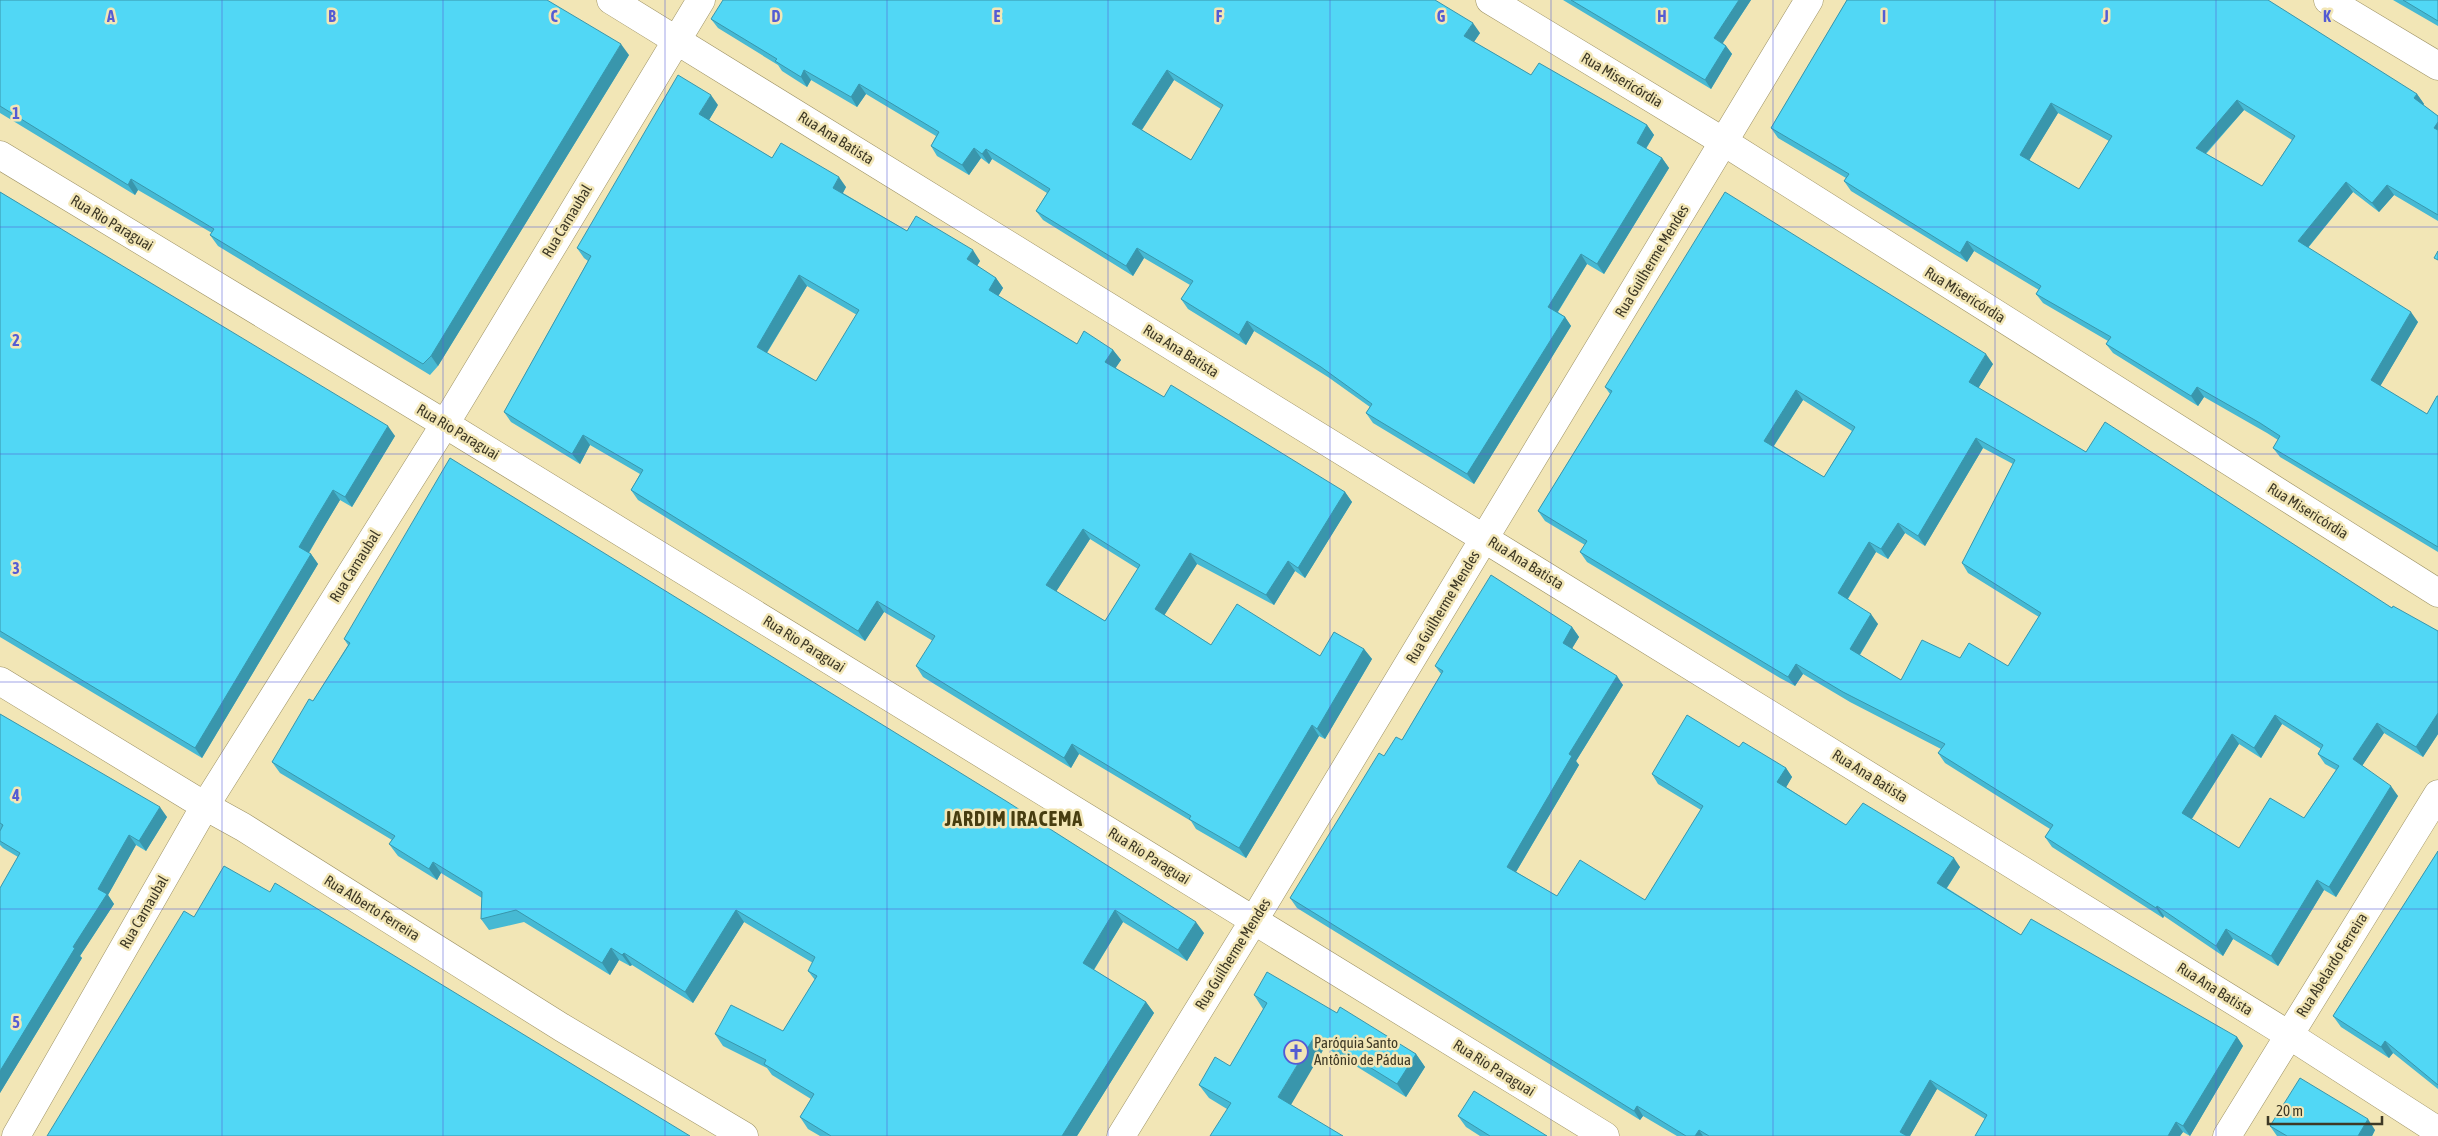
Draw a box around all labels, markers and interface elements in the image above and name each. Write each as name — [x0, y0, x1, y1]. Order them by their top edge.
text: A — [106, 7, 115, 25]
text: B — [328, 7, 336, 25]
text: C — [550, 7, 558, 25]
text: D — [772, 7, 781, 25]
text: E — [994, 7, 1001, 25]
text: F — [1216, 7, 1223, 25]
text: G — [1437, 7, 1446, 25]
text: H — [1657, 7, 1667, 25]
text: I — [1882, 7, 1886, 25]
text: J — [2102, 7, 2109, 25]
text: K — [2323, 7, 2331, 25]
street label: Rua Misericórdia — [1579, 49, 1666, 111]
text: 1 — [12, 104, 20, 122]
street label: Rua Ana Batista — [795, 108, 877, 168]
street label: Rua Carnaubal — [538, 181, 595, 260]
street label: Rua Rio Paraguai — [68, 191, 157, 254]
street label: Rua Guilherme Mendes — [1611, 202, 1692, 320]
street label: Rua Misericórdia — [1922, 263, 2009, 326]
street label: Rua Ana Batista — [1140, 321, 1222, 381]
text: 2 — [12, 331, 20, 349]
street label: Rua Rio Paraguai — [414, 400, 503, 463]
street label: Rua Misericórdia — [2265, 479, 2352, 542]
street label: Rua Carnaubal — [326, 527, 383, 605]
street label: Rua Ana Batista — [1485, 533, 1567, 593]
street label: Rua Guilherme Mendes — [1402, 548, 1483, 666]
text: 3 — [12, 559, 20, 577]
street label: Rua Rio Paraguai — [760, 612, 848, 675]
street label: Rua Ana Batista — [1829, 746, 1911, 806]
text: 4 — [11, 786, 20, 804]
district label: JARDIM IRACEMA — [944, 807, 1083, 830]
street label: Rua Rio Paraguai — [1105, 824, 1193, 887]
street label: Rua Alberto Ferreira — [321, 871, 423, 944]
street label: Rua Carnaubal — [116, 872, 171, 951]
street label: Rua Guilherme Mendes — [1191, 895, 1274, 1012]
street label: Rua Abelardo Ferreira — [2293, 910, 2370, 1020]
street label: Rua Ana Batista — [2174, 959, 2256, 1019]
text: 5 — [12, 1013, 20, 1031]
place label: Paróquia Santo Antônio de Pádua — [1314, 1034, 1411, 1068]
street label: Rua Rio Paraguai — [1450, 1036, 1538, 1099]
church icon: Paróquia Santo Antônio de Pádua — [1283, 1039, 1309, 1065]
scale bar — [2268, 1094, 2382, 1126]
text: 20 m — [2276, 1102, 2303, 1119]

